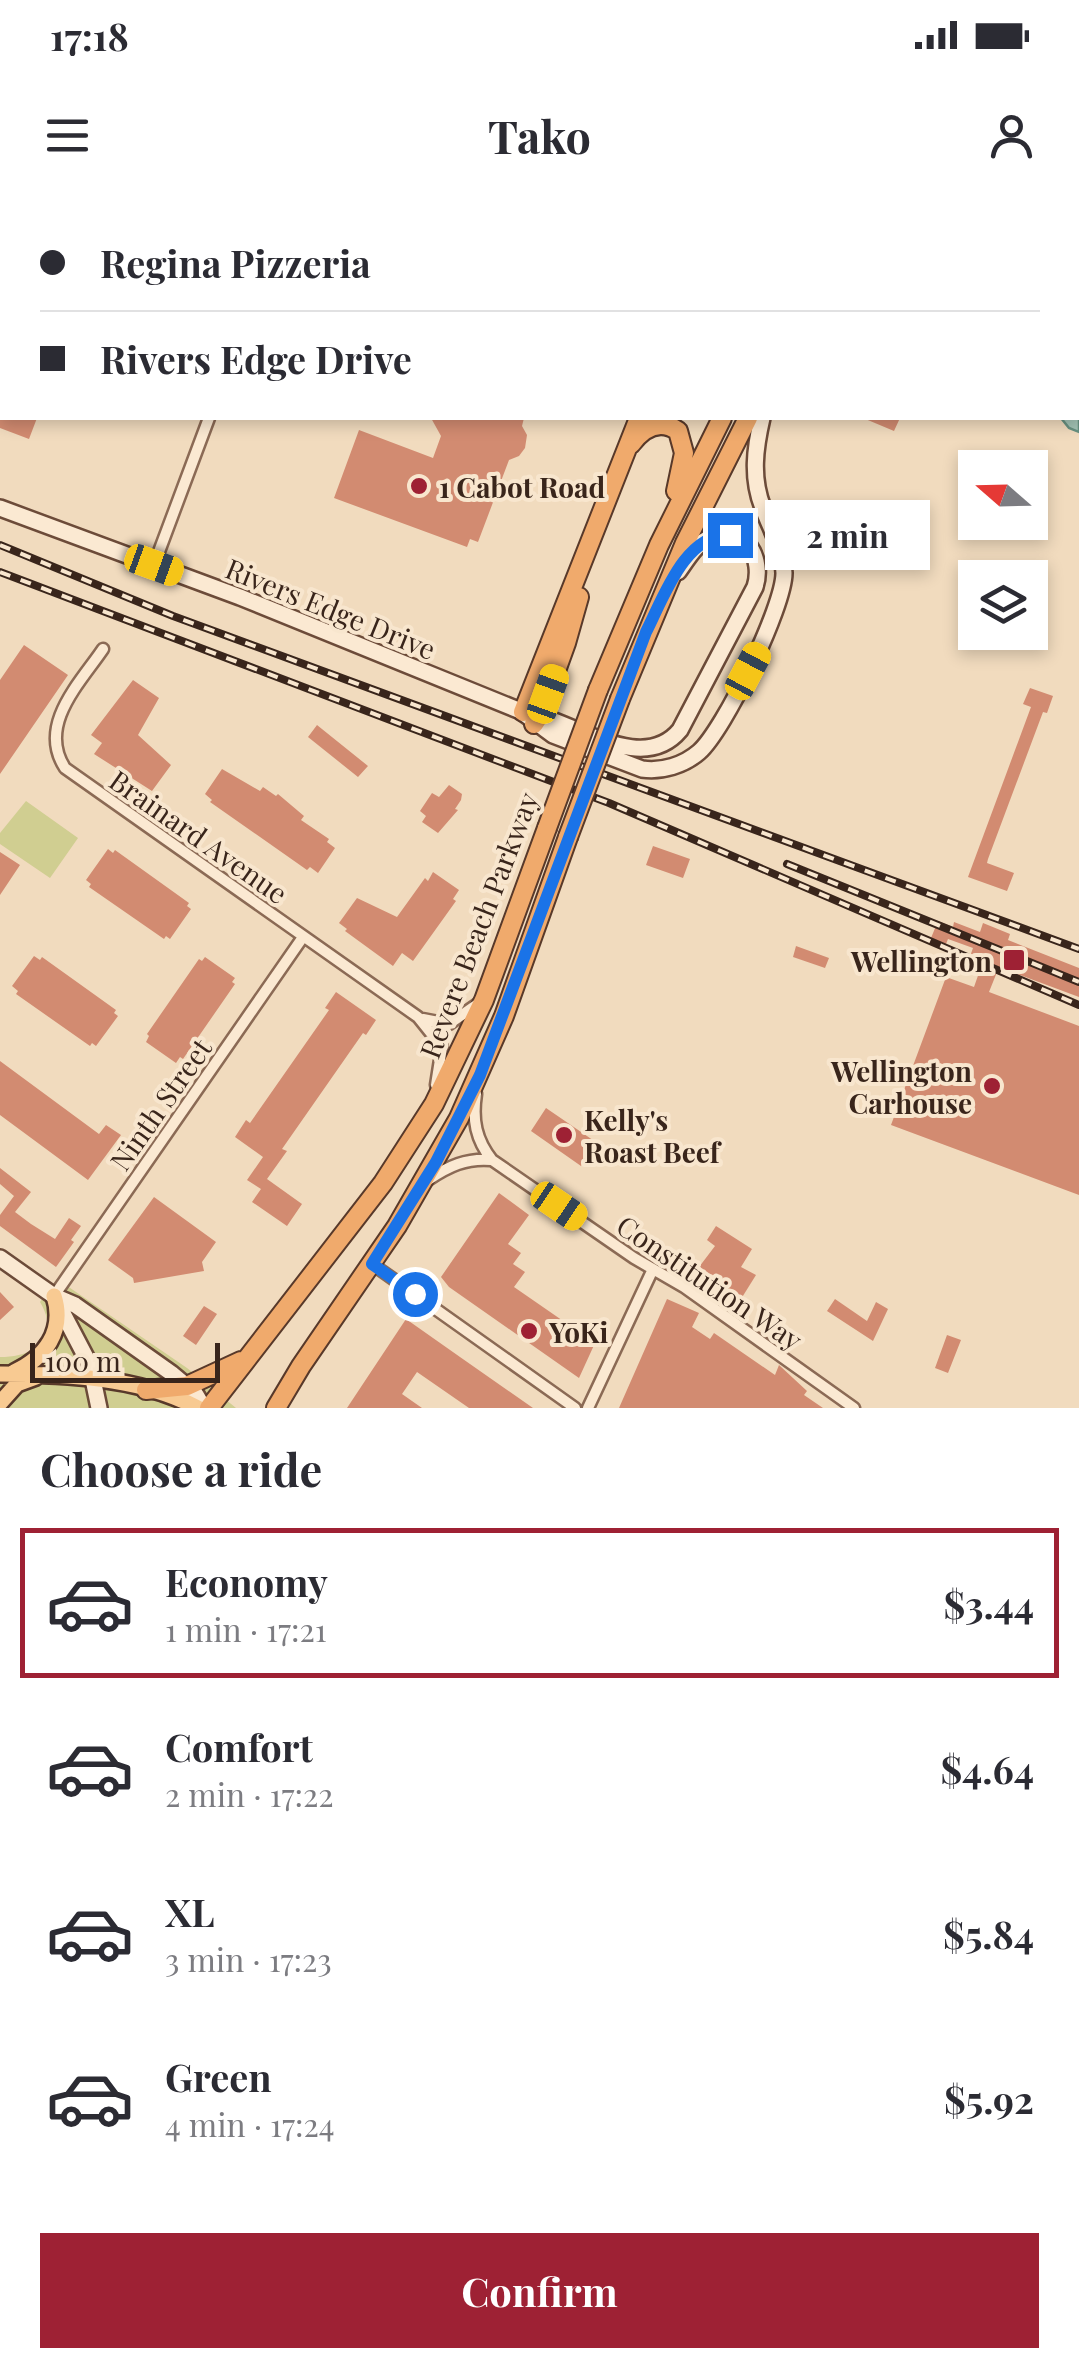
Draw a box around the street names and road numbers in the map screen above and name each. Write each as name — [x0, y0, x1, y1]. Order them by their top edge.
street label: Rivers Edge Drive — [221, 549, 441, 667]
street label: Brainard Avenue — [103, 761, 295, 911]
street label: Revere Beach Parkway — [410, 787, 546, 1063]
street label: Ninth Street — [101, 1030, 220, 1177]
street label: Constitution Way — [610, 1206, 810, 1358]

